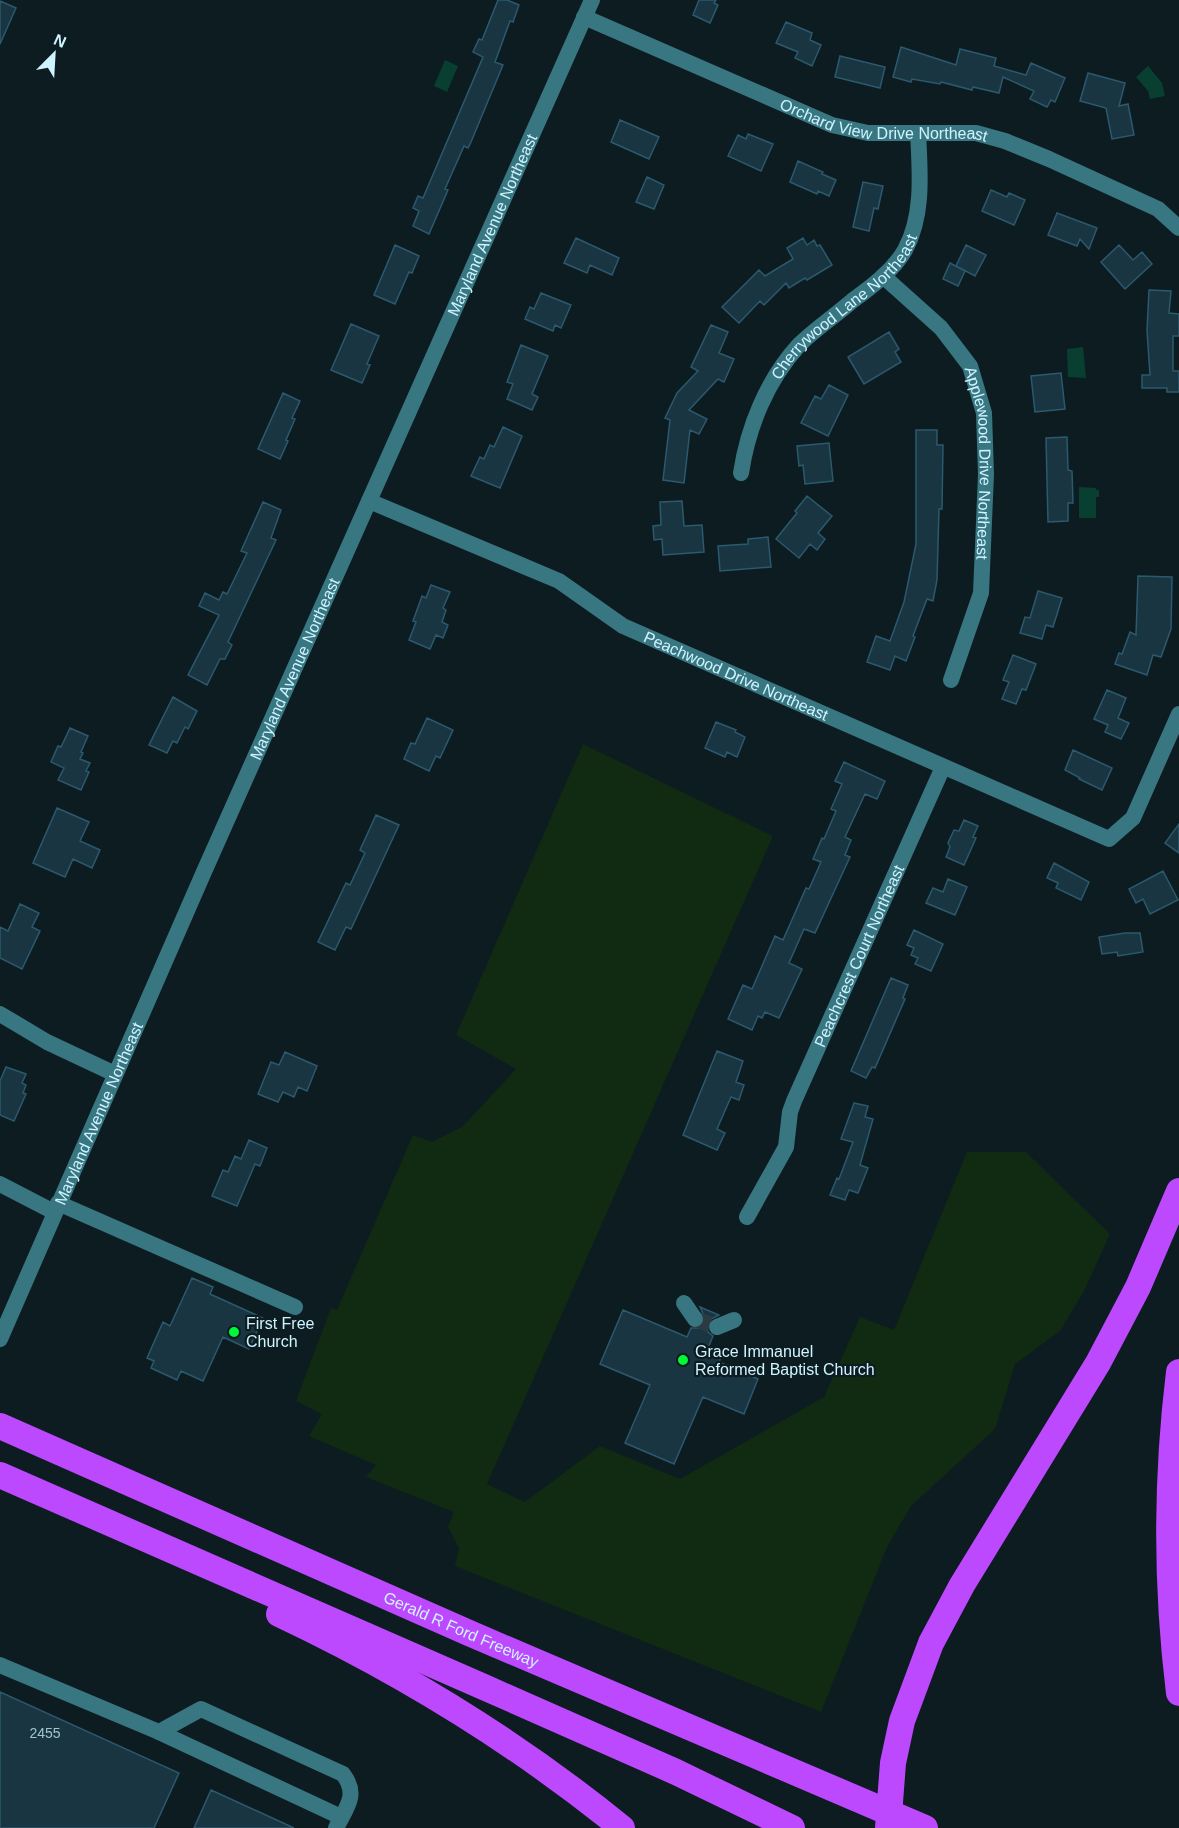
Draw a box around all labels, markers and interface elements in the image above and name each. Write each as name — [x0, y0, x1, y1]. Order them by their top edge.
north arrow — [24, 24, 84, 84]
text: N — [51, 31, 69, 51]
street label: Orchard View Drive Northeast — [778, 95, 990, 144]
street label: Maryland Avenue Northeast — [444, 131, 540, 318]
street label: Cherrywood Lane Northeast — [768, 231, 920, 382]
street label: Applewood Drive Northeast — [962, 364, 995, 561]
street label: Maryland Avenue Northeast — [246, 575, 342, 762]
street label: Peachwood Drive Northeast — [642, 628, 831, 724]
street label: Peachcrest Court Northeast — [811, 862, 907, 1050]
street label: Maryland Avenue Northeast — [51, 1019, 146, 1207]
place label: First Free Church — [246, 1315, 315, 1350]
marker: First Free Church — [227, 1325, 241, 1339]
place label: Grace Immanuel Reformed Baptist Church — [695, 1343, 875, 1378]
marker: Grace Immanuel Reformed Baptist Church — [676, 1353, 690, 1367]
street label: Gerald R Ford Freeway — [381, 1588, 541, 1670]
house number: 2455 — [29, 1725, 61, 1741]

